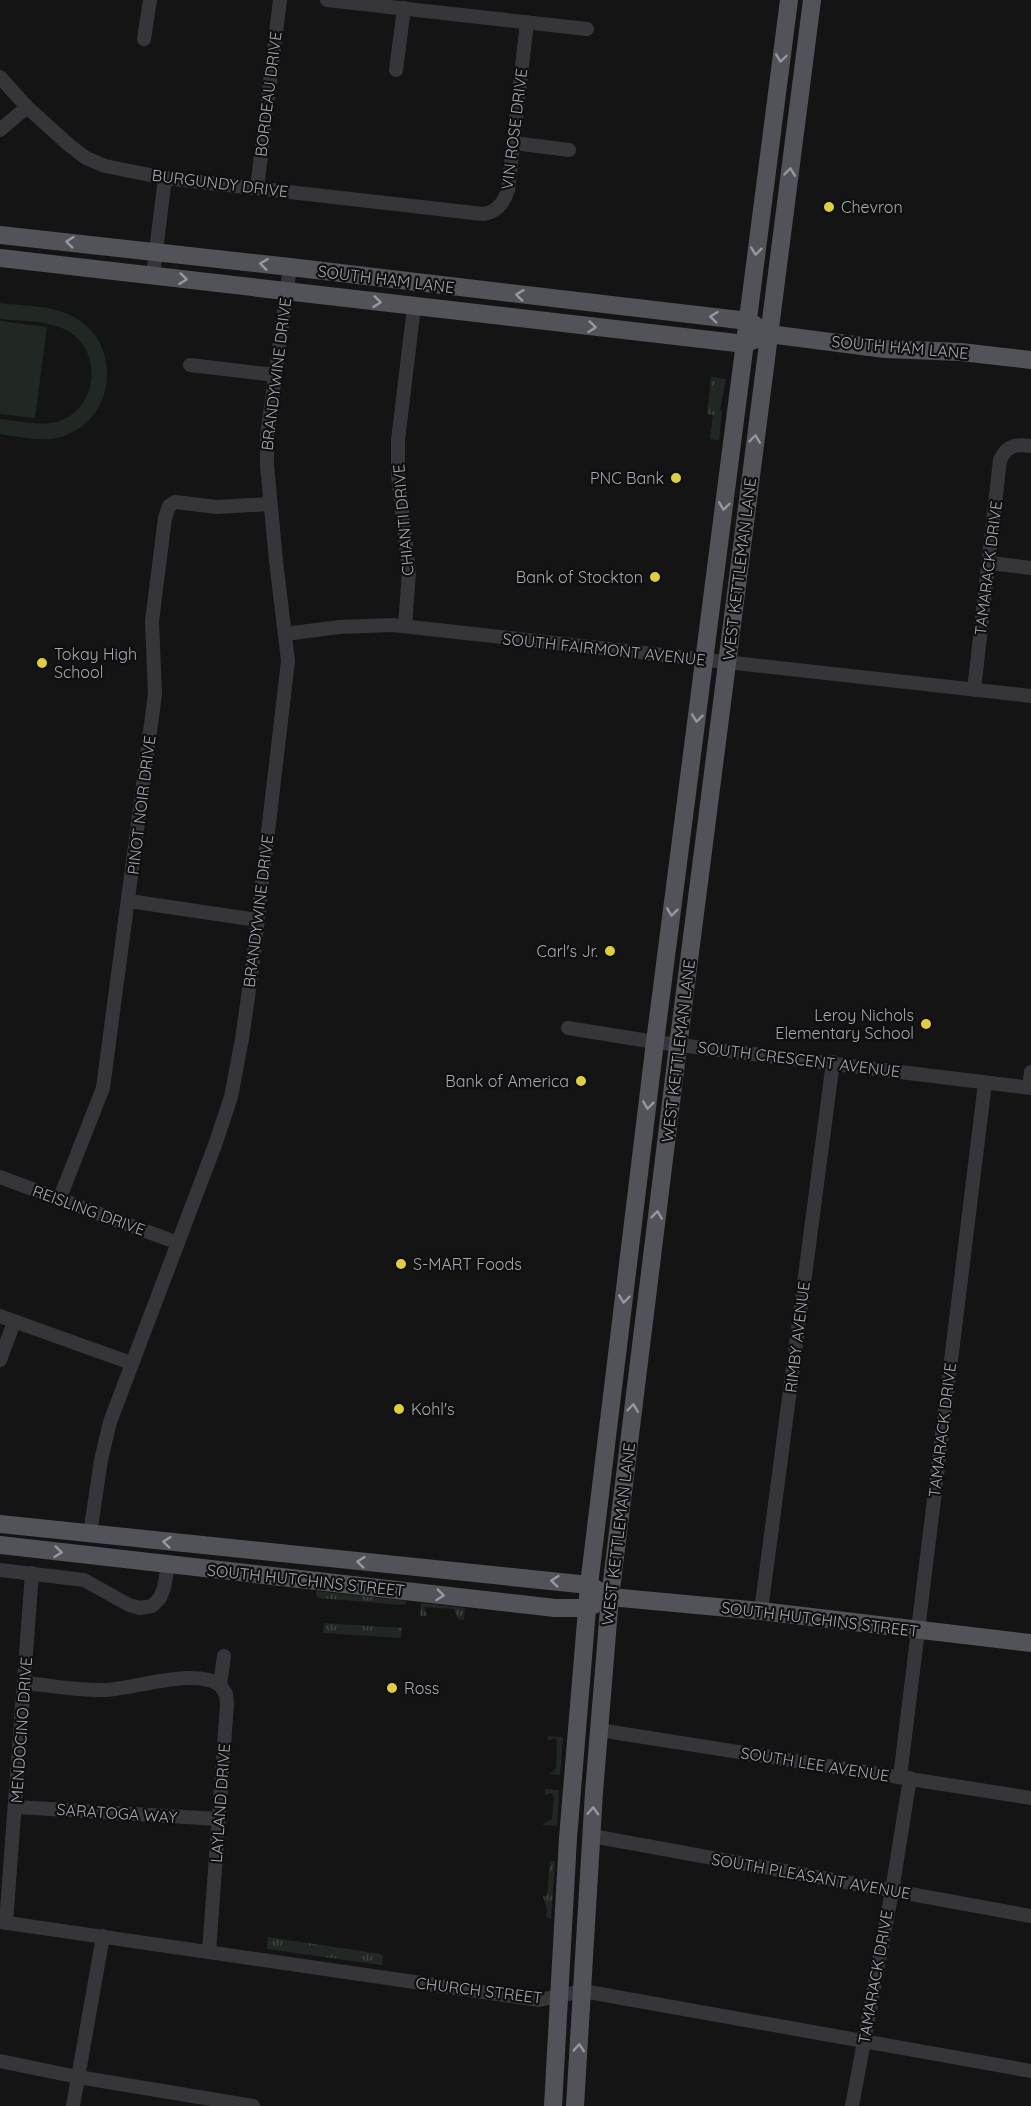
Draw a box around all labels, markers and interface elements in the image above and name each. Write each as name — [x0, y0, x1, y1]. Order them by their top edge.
street label: BORDEAU DRIVE — [250, 30, 286, 158]
one-way arrow — [775, 53, 787, 63]
street label: VIN ROSE DRIVE — [497, 67, 531, 191]
street label: BURGUNDY DRIVE — [151, 165, 289, 201]
one-way arrow — [783, 167, 796, 176]
place label: Chevron — [841, 197, 903, 217]
marker: Chevron — [822, 200, 836, 214]
one-way arrow — [66, 236, 75, 249]
one-way arrow — [751, 247, 763, 256]
one-way arrow — [259, 258, 269, 270]
street label: SOUTH HAM LANE — [317, 261, 455, 297]
one-way arrow — [179, 272, 188, 284]
one-way arrow — [516, 289, 525, 302]
one-way arrow — [372, 296, 381, 308]
street label: BRANDYWINE DRIVE — [257, 297, 295, 451]
one-way arrow — [709, 311, 718, 324]
one-way arrow — [587, 320, 596, 332]
street label: SOUTH HAM LANE — [831, 331, 969, 363]
one-way arrow — [748, 434, 761, 443]
street label: CHIANTI DRIVE — [388, 463, 418, 577]
place label: PNC Bank — [590, 468, 664, 488]
marker: PNC Bank — [669, 471, 683, 485]
street label: WEST KETTLEMAN LANE — [718, 476, 760, 662]
street label: TAMARACK DRIVE — [970, 500, 1006, 636]
one-way arrow — [719, 501, 731, 510]
place label: Bank of Stockton — [516, 567, 643, 587]
marker: Bank of Stockton — [648, 570, 662, 584]
street label: SOUTH FAIRMONT AVENUE — [502, 628, 706, 670]
place label: Tokay High School — [54, 644, 137, 682]
marker: Tokay High School — [35, 656, 49, 670]
one-way arrow — [691, 714, 703, 723]
street label: PINOT NOIR DRIVE — [123, 734, 159, 876]
street label: BRANDYWINE DRIVE — [239, 834, 277, 988]
one-way arrow — [666, 907, 679, 916]
place label: Carl's Jr. — [537, 941, 598, 961]
marker: Carl's Jr. — [603, 944, 617, 958]
street label: WEST KETTLEMAN LANE — [657, 958, 699, 1144]
place label: Leroy Nichols Elementary School — [775, 1005, 914, 1043]
marker: Leroy Nichols Elementary School — [919, 1017, 933, 1031]
street label: SOUTH CRESCENT AVENUE — [697, 1037, 901, 1081]
place label: Bank of America — [445, 1071, 569, 1091]
marker: Bank of America — [574, 1074, 588, 1088]
one-way arrow — [643, 1101, 655, 1110]
street label: REISLING DRIVE — [30, 1180, 148, 1240]
one-way arrow — [650, 1210, 663, 1219]
place label: S-MART Foods — [413, 1254, 522, 1274]
marker: S-MART Foods — [394, 1257, 408, 1271]
street label: RIMBY AVENUE — [780, 1280, 814, 1394]
one-way arrow — [619, 1294, 631, 1303]
street label: TAMARACK DRIVE — [924, 1362, 960, 1498]
place label: Kohl's — [411, 1399, 455, 1419]
marker: Kohl's — [392, 1402, 406, 1416]
one-way arrow — [626, 1404, 639, 1413]
street label: WEST KETTLEMAN LANE — [597, 1441, 639, 1627]
one-way arrow — [162, 1536, 171, 1549]
one-way arrow — [54, 1545, 63, 1557]
one-way arrow — [356, 1556, 365, 1569]
street label: SOUTH HUTCHINS STREET — [206, 1560, 406, 1600]
one-way arrow — [550, 1575, 559, 1588]
one-way arrow — [435, 1588, 444, 1601]
street label: SOUTH HUTCHINS STREET — [720, 1597, 920, 1641]
street label: MENDOCINO DRIVE — [6, 1656, 36, 1804]
place label: Ross — [404, 1678, 439, 1698]
marker: Ross — [385, 1681, 399, 1695]
street label: SOUTH LEE AVENUE — [739, 1742, 891, 1786]
street label: LAYLAND DRIVE — [206, 1743, 234, 1863]
street label: SARATOGA WAY — [56, 1799, 178, 1827]
one-way arrow — [587, 1807, 600, 1816]
street label: SOUTH PLEASANT AVENUE — [710, 1849, 912, 1903]
street label: TAMARACK DRIVE — [853, 1909, 897, 2045]
street label: CHURCH STREET — [415, 1972, 544, 2008]
one-way arrow — [572, 2043, 585, 2052]

